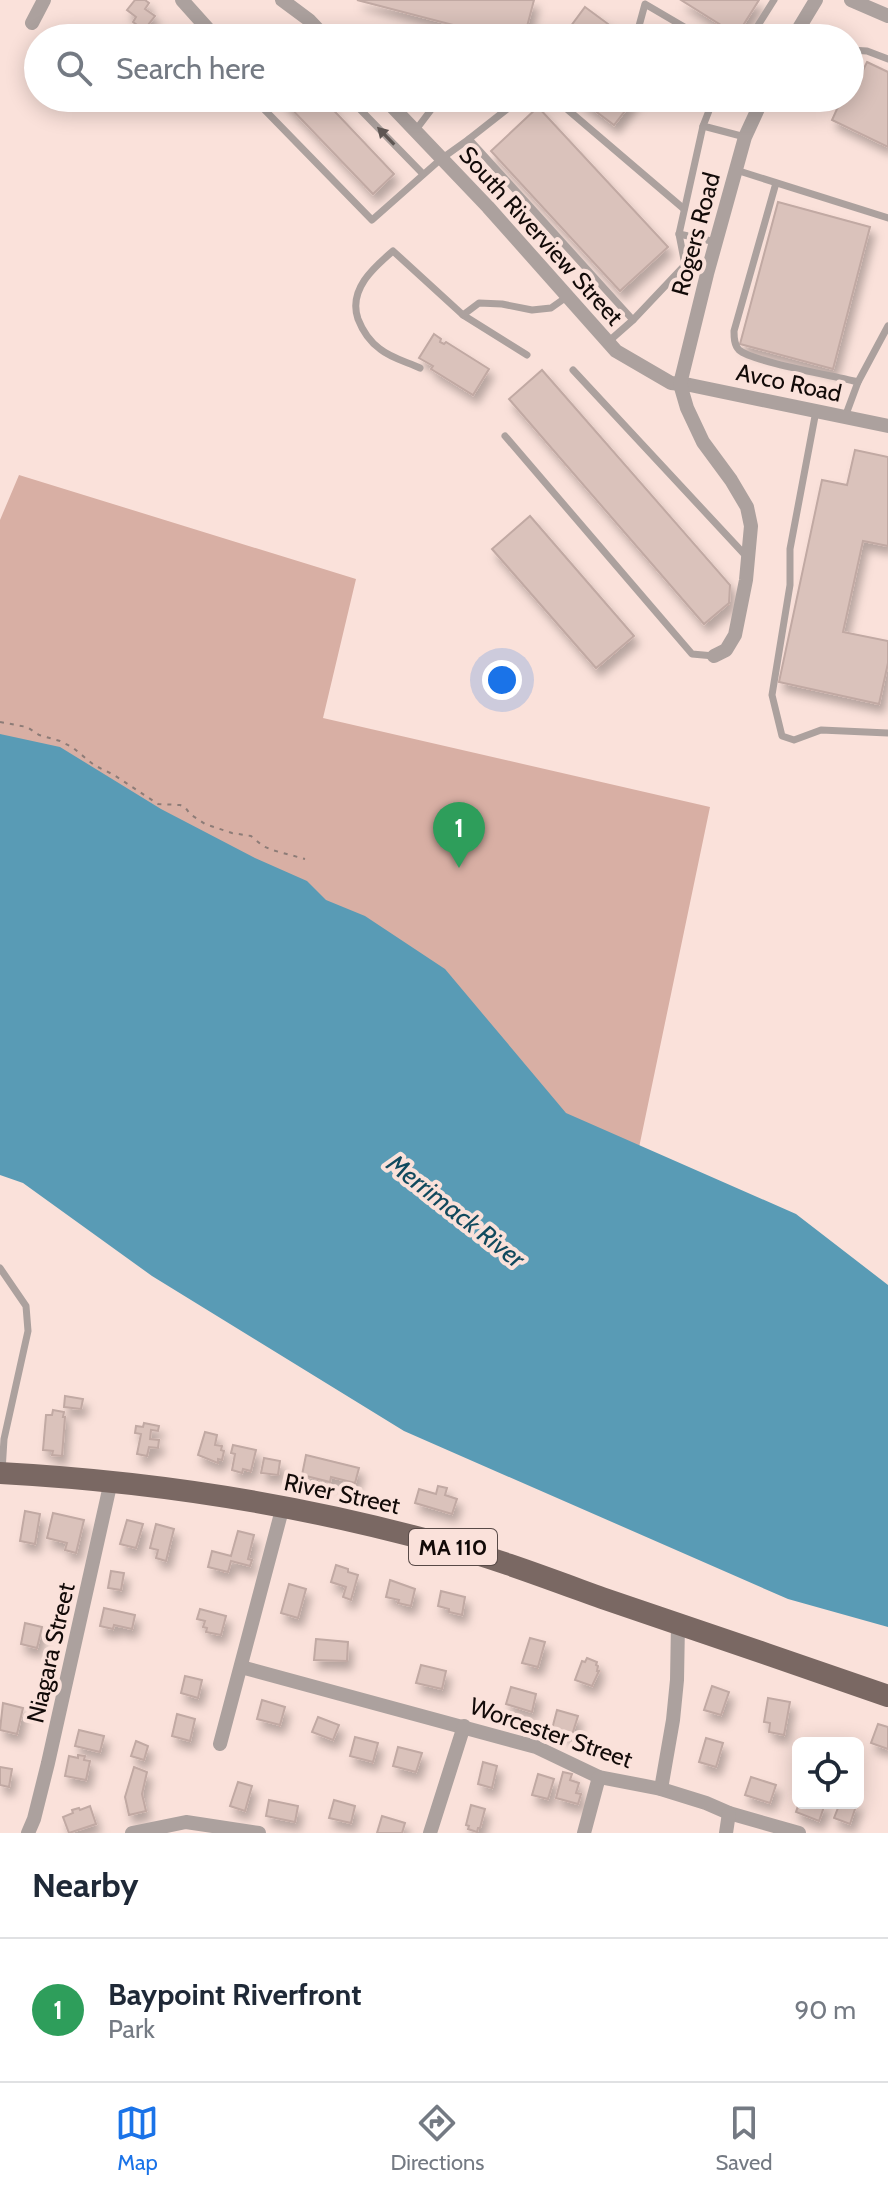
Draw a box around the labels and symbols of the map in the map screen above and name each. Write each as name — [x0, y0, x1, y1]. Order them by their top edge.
one-way arrow — [377, 127, 396, 146]
street label: South Riverview Street — [453, 140, 629, 331]
street label: Rogers Road — [665, 169, 726, 299]
street label: Avco Road — [734, 357, 844, 408]
your location — [482, 660, 522, 700]
pin: 1 — [433, 802, 485, 868]
water label: Merrimack River — [380, 1147, 532, 1275]
street label: River Street — [281, 1467, 403, 1520]
road number: MA 110 — [409, 1529, 497, 1565]
street label: Niagara Street — [20, 1580, 81, 1726]
street label: Worcester Street — [466, 1691, 636, 1774]

